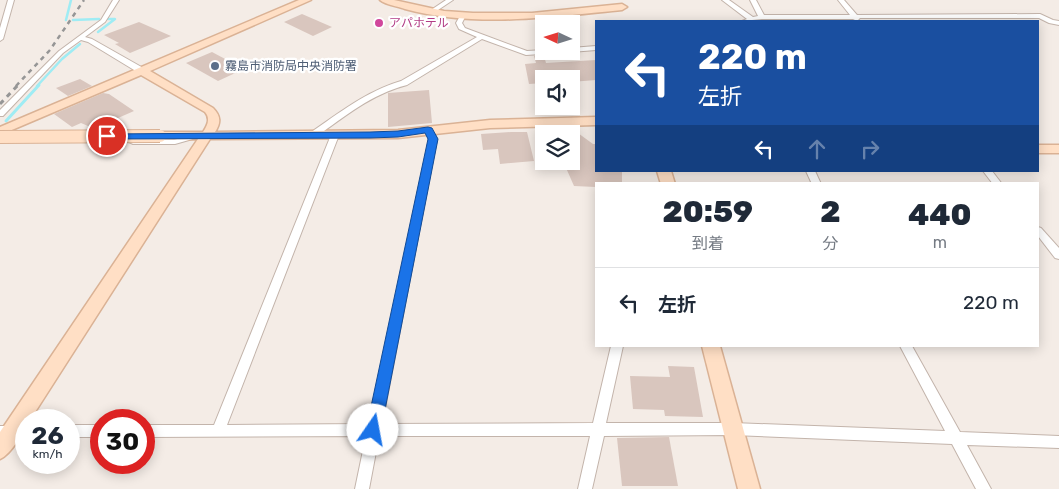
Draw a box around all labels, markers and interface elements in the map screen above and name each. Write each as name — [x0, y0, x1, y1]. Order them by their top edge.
north arrow — [535, 15, 580, 60]
map controls — [535, 15, 580, 170]
place label: アパホテル — [389, 16, 449, 30]
marker: アパホテル — [373, 17, 385, 29]
text: 220 m — [698, 36, 807, 78]
icon: left — [615, 40, 680, 105]
place label: 霧島市消防局中央消防署 — [225, 59, 357, 73]
marker: 霧島市消防局中央消防署 — [209, 60, 221, 72]
button: sound — [535, 70, 580, 115]
text: 左折 — [698, 83, 742, 110]
pin — [86, 115, 128, 157]
icon: arrive — [93, 122, 121, 150]
button: layers — [535, 125, 580, 170]
icon: left — [750, 135, 778, 163]
icon: ahead — [803, 135, 831, 163]
icon: right — [856, 135, 884, 163]
text: 20:59 — [662, 194, 753, 230]
text: 2 — [820, 194, 841, 230]
text: 440 — [908, 197, 972, 233]
text: m — [933, 233, 947, 252]
text: 到着 — [692, 234, 724, 253]
text: 分 — [822, 234, 838, 253]
icon: left — [615, 289, 643, 317]
text: 220 m — [963, 291, 1019, 314]
text: 左折 — [658, 293, 696, 316]
position arrow — [346, 403, 398, 455]
speed limit sign: 30 — [90, 409, 155, 474]
text: 26 — [31, 421, 64, 450]
text: km/h — [33, 447, 62, 461]

